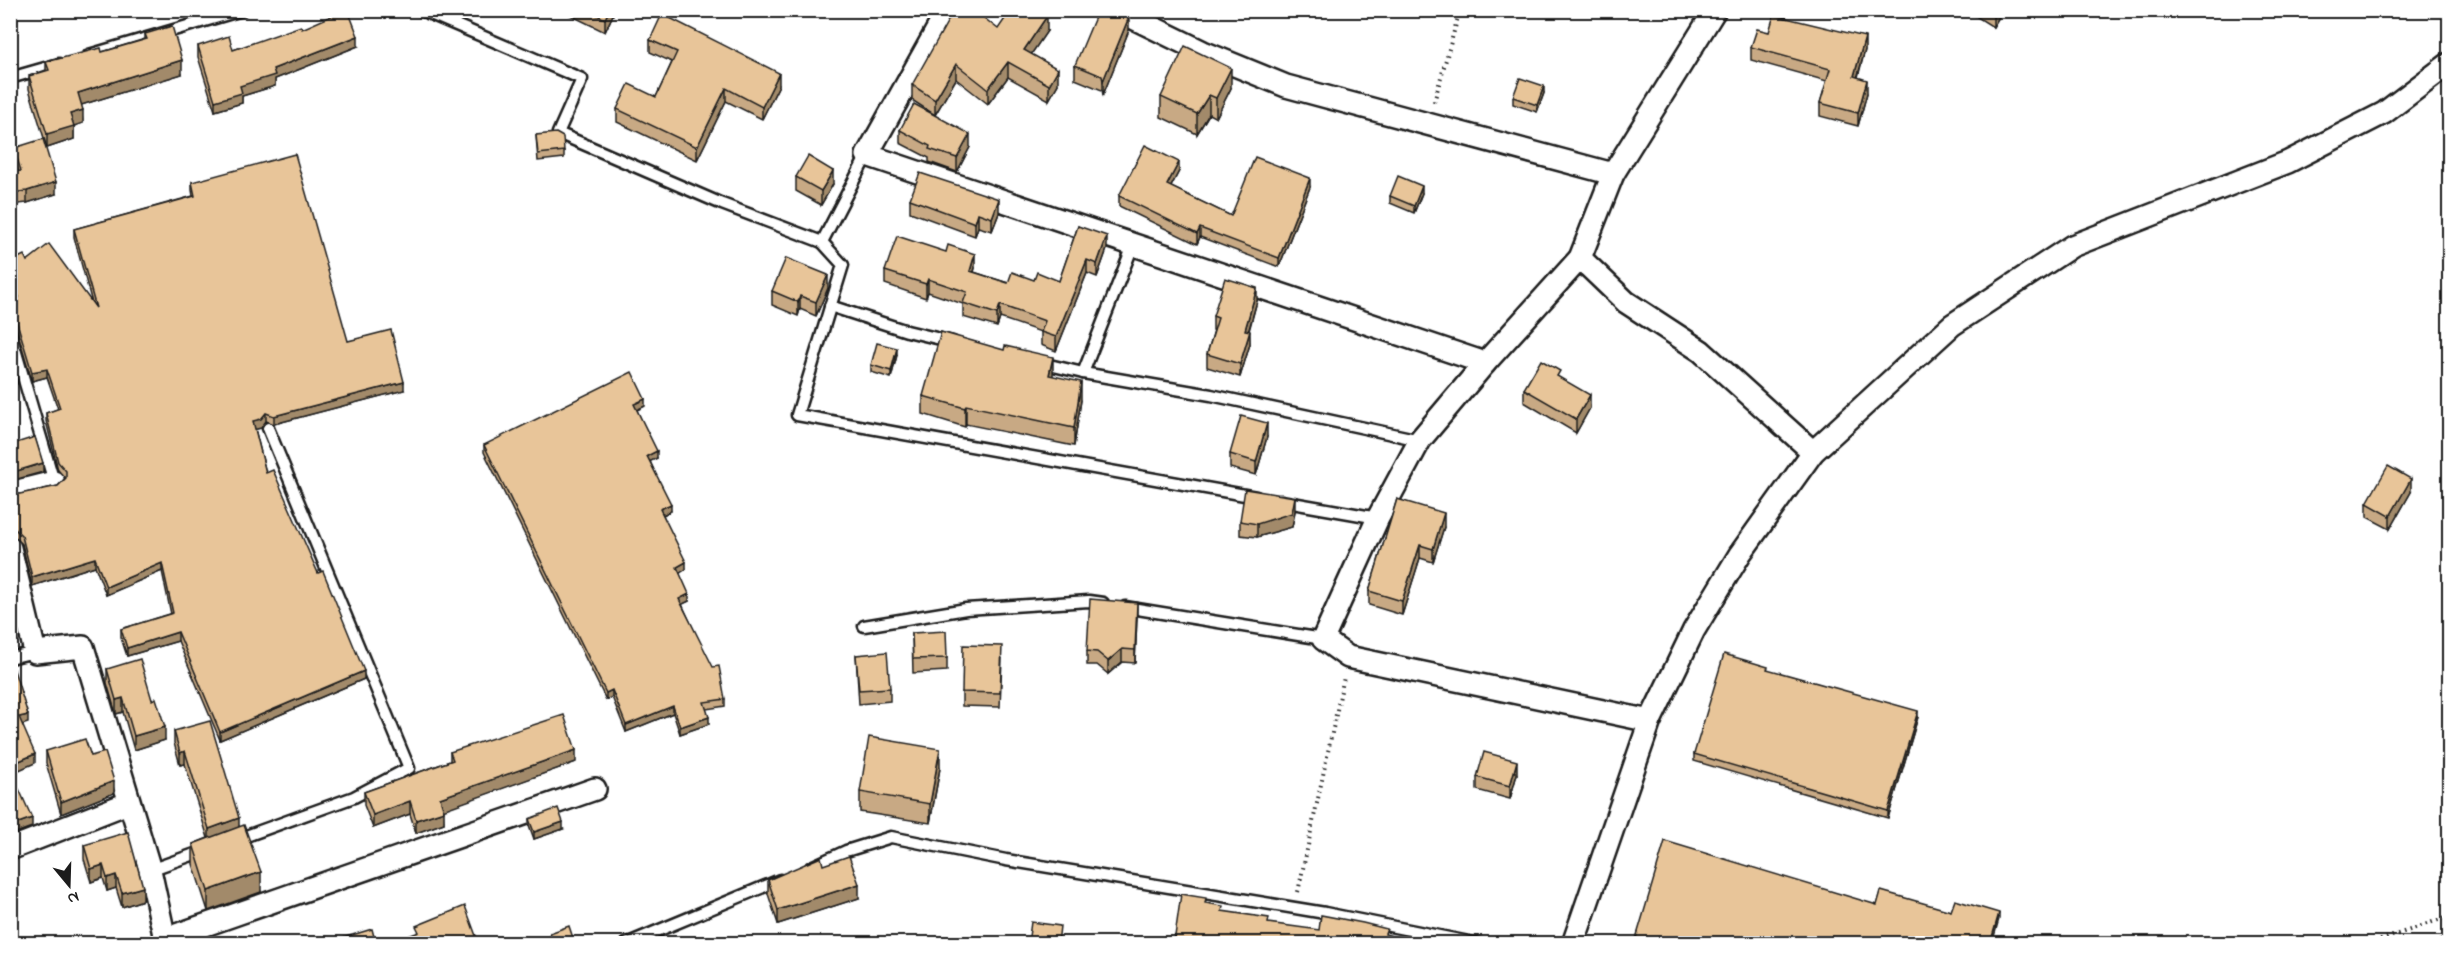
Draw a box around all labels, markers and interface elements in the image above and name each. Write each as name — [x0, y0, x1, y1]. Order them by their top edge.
north arrow — [39, 855, 99, 915]
text: N — [64, 884, 82, 910]

